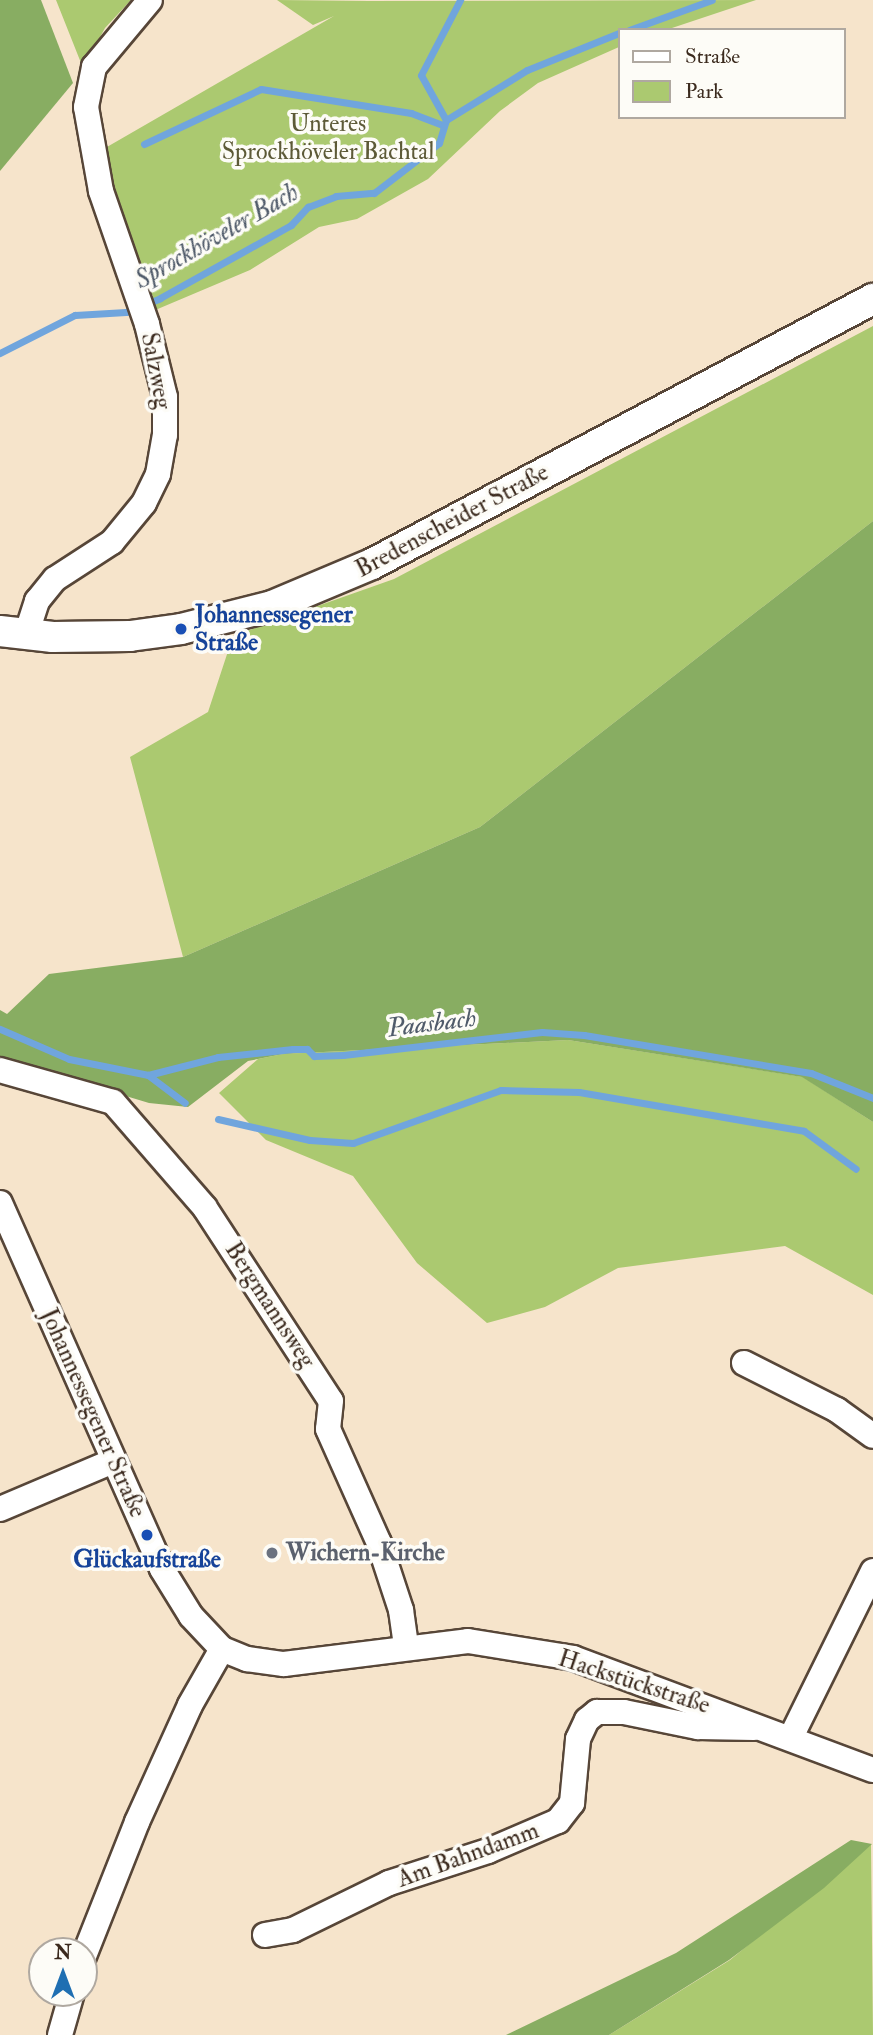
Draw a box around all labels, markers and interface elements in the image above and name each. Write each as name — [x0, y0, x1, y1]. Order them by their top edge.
legend — [618, 28, 845, 119]
text: Straße — [685, 43, 740, 70]
text: Park — [685, 78, 723, 105]
park label: Unteres Sprockhöveler Bachtal — [222, 110, 434, 166]
water label: Sprockhöveler Bach — [130, 178, 304, 296]
street label: Salzweg — [134, 330, 178, 412]
street label: Bredenscheider Straße — [351, 458, 553, 584]
place label: Johannessegener Straße — [195, 601, 353, 657]
marker: Johannessegener Straße — [173, 621, 189, 637]
water label: Paasbach — [386, 1003, 478, 1045]
street label: Bergmannsweg — [219, 1237, 321, 1373]
street label: Johannessegener Straße — [34, 1304, 152, 1522]
marker: Glückaufstraße — [139, 1527, 155, 1543]
place label: Wichern-Kirche — [286, 1539, 445, 1567]
marker: Wichern-Kirche — [264, 1545, 280, 1561]
place label: Glückaufstraße — [73, 1546, 221, 1574]
street label: Hackstückstraße — [555, 1644, 713, 1720]
street label: Am Bahndamm — [393, 1816, 543, 1894]
north arrow — [28, 1937, 98, 2007]
text: N — [54, 1941, 72, 1965]

